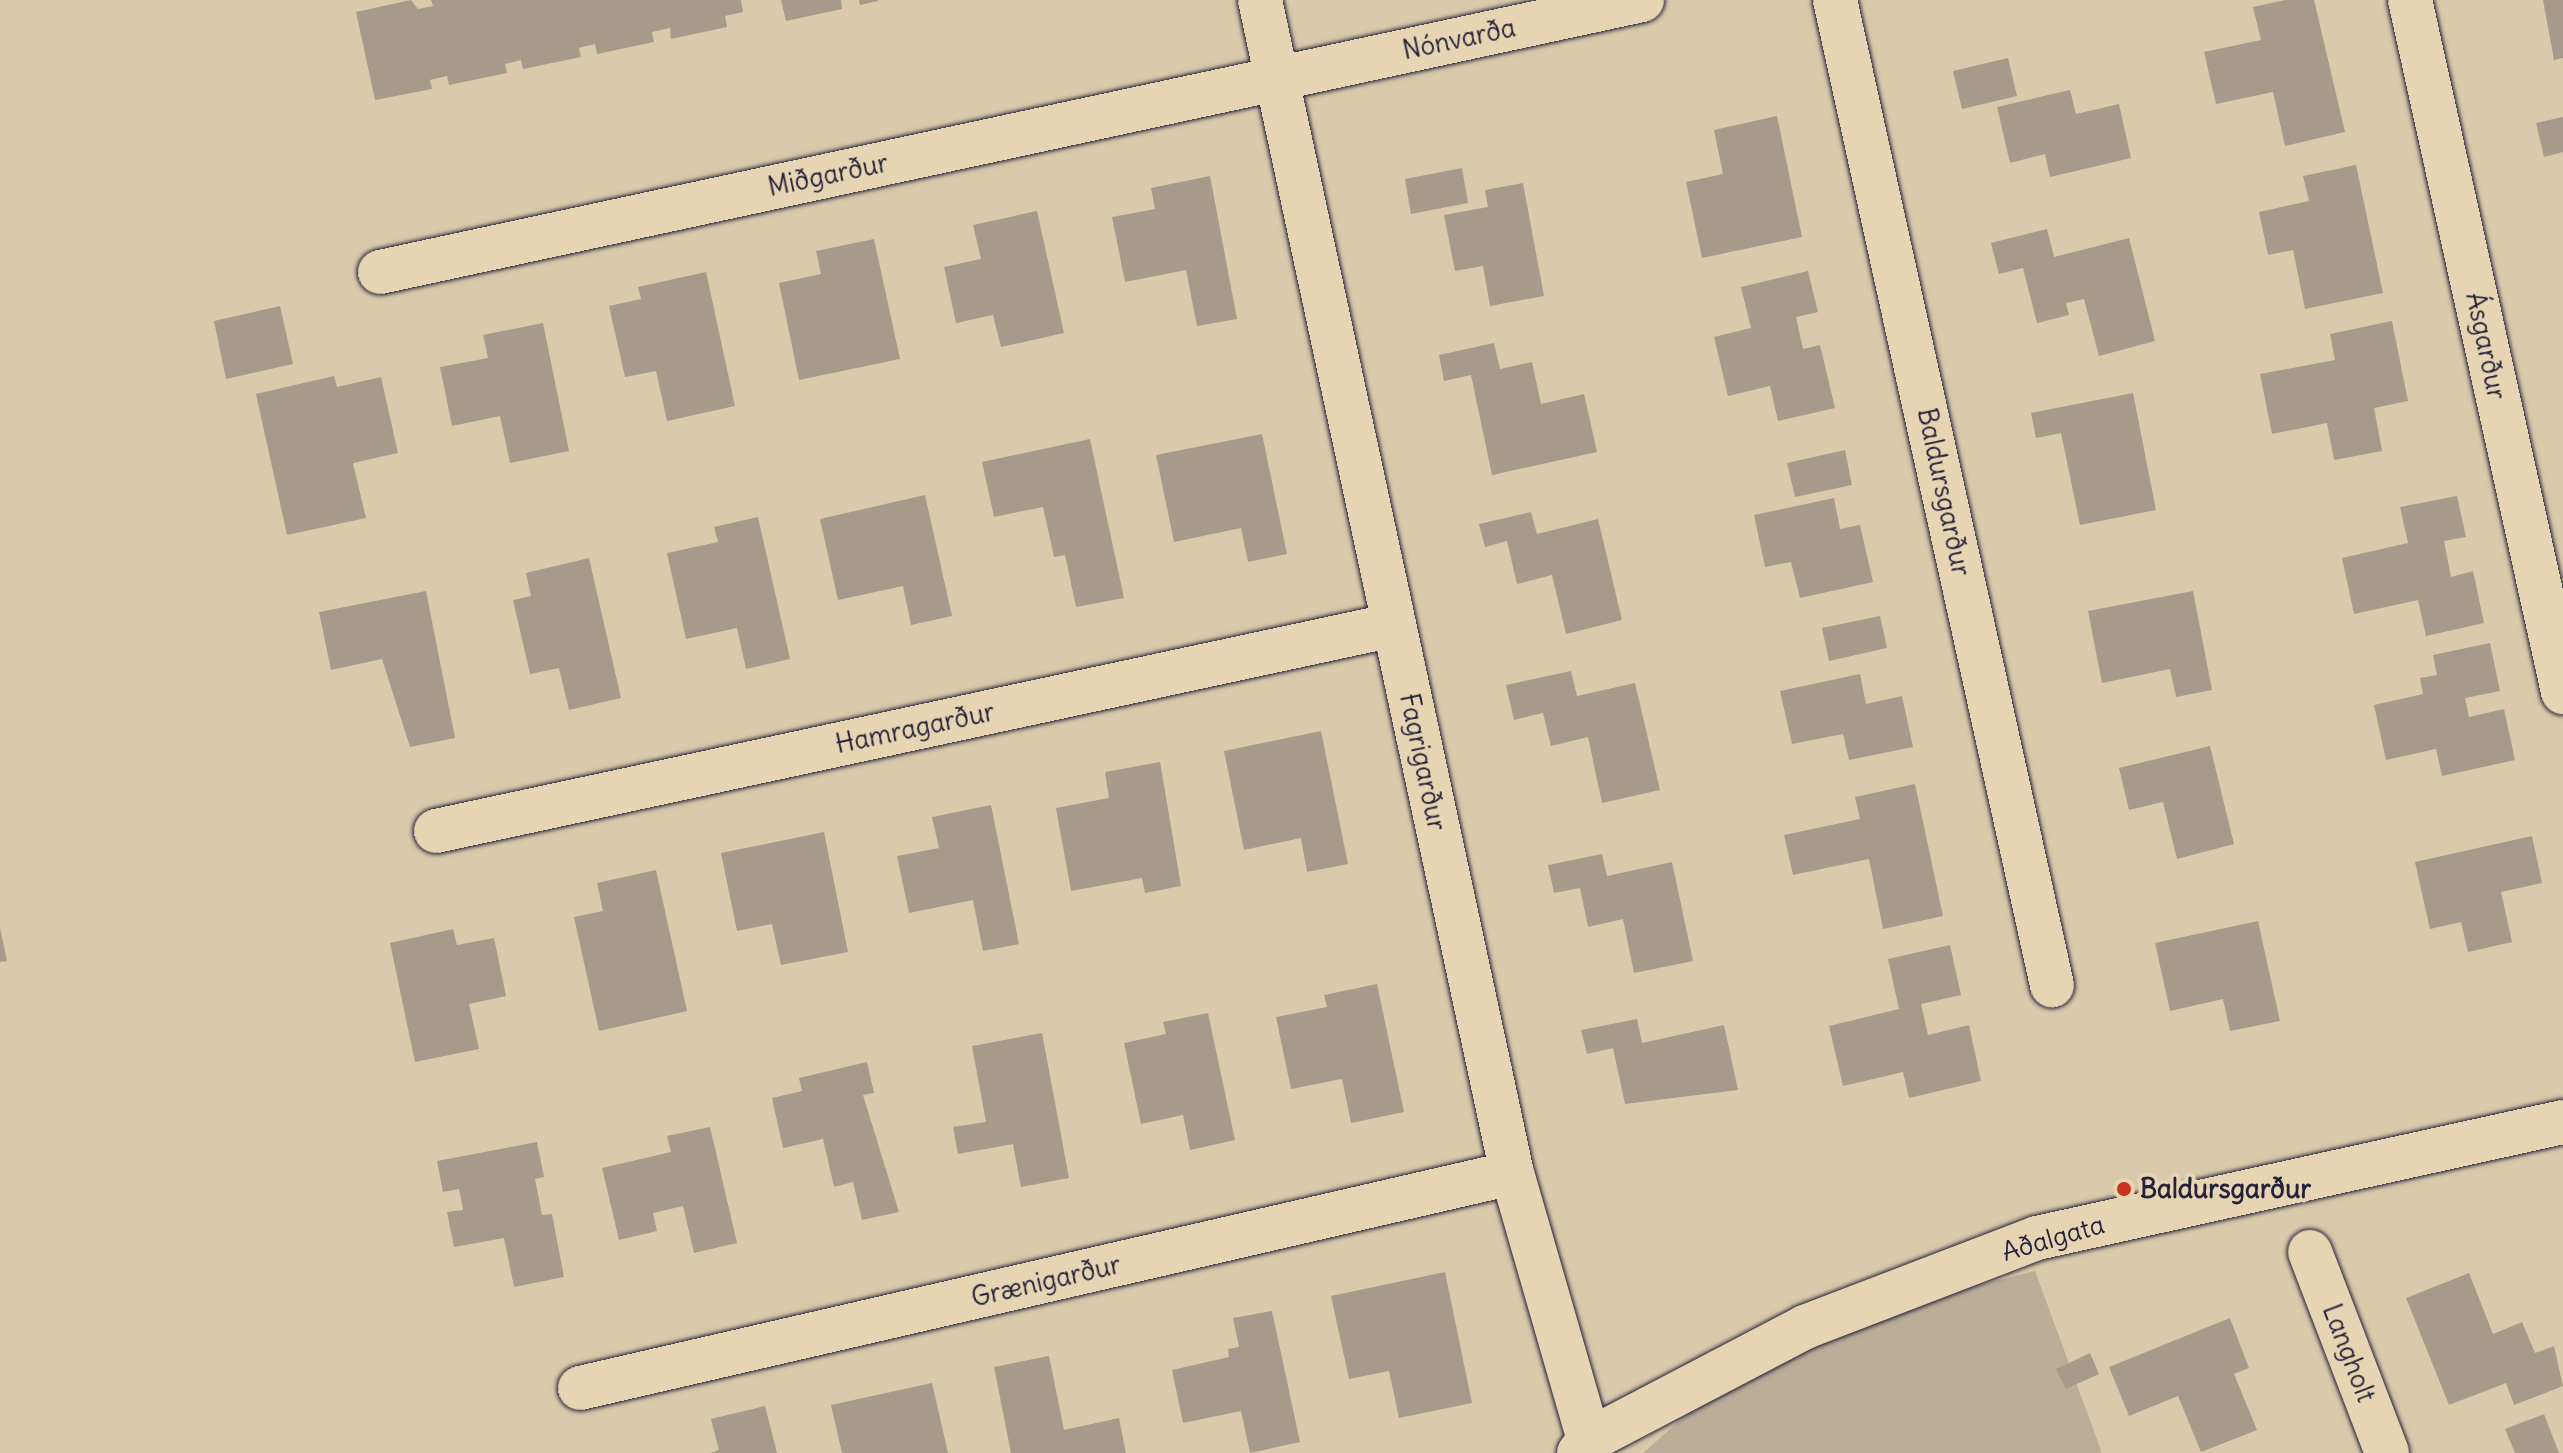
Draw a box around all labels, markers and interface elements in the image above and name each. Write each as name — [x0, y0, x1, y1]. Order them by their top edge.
street label: Nónvarða — [1400, 12, 1518, 66]
street label: Miðgarður — [765, 147, 891, 203]
street label: Ásgarður — [2459, 289, 2513, 403]
street label: Baldursgarður — [1911, 405, 1977, 579]
street label: Fagrigarður — [1393, 690, 1453, 834]
street label: Hamragarður — [833, 696, 997, 760]
place label: Baldursgarður — [2140, 1173, 2311, 1205]
marker: Baldursgarður — [2115, 1180, 2133, 1198]
street label: Aðalgata — [1998, 1209, 2108, 1267]
street label: Grænigarður — [968, 1249, 1124, 1313]
street label: Langholt — [2316, 1300, 2382, 1406]

